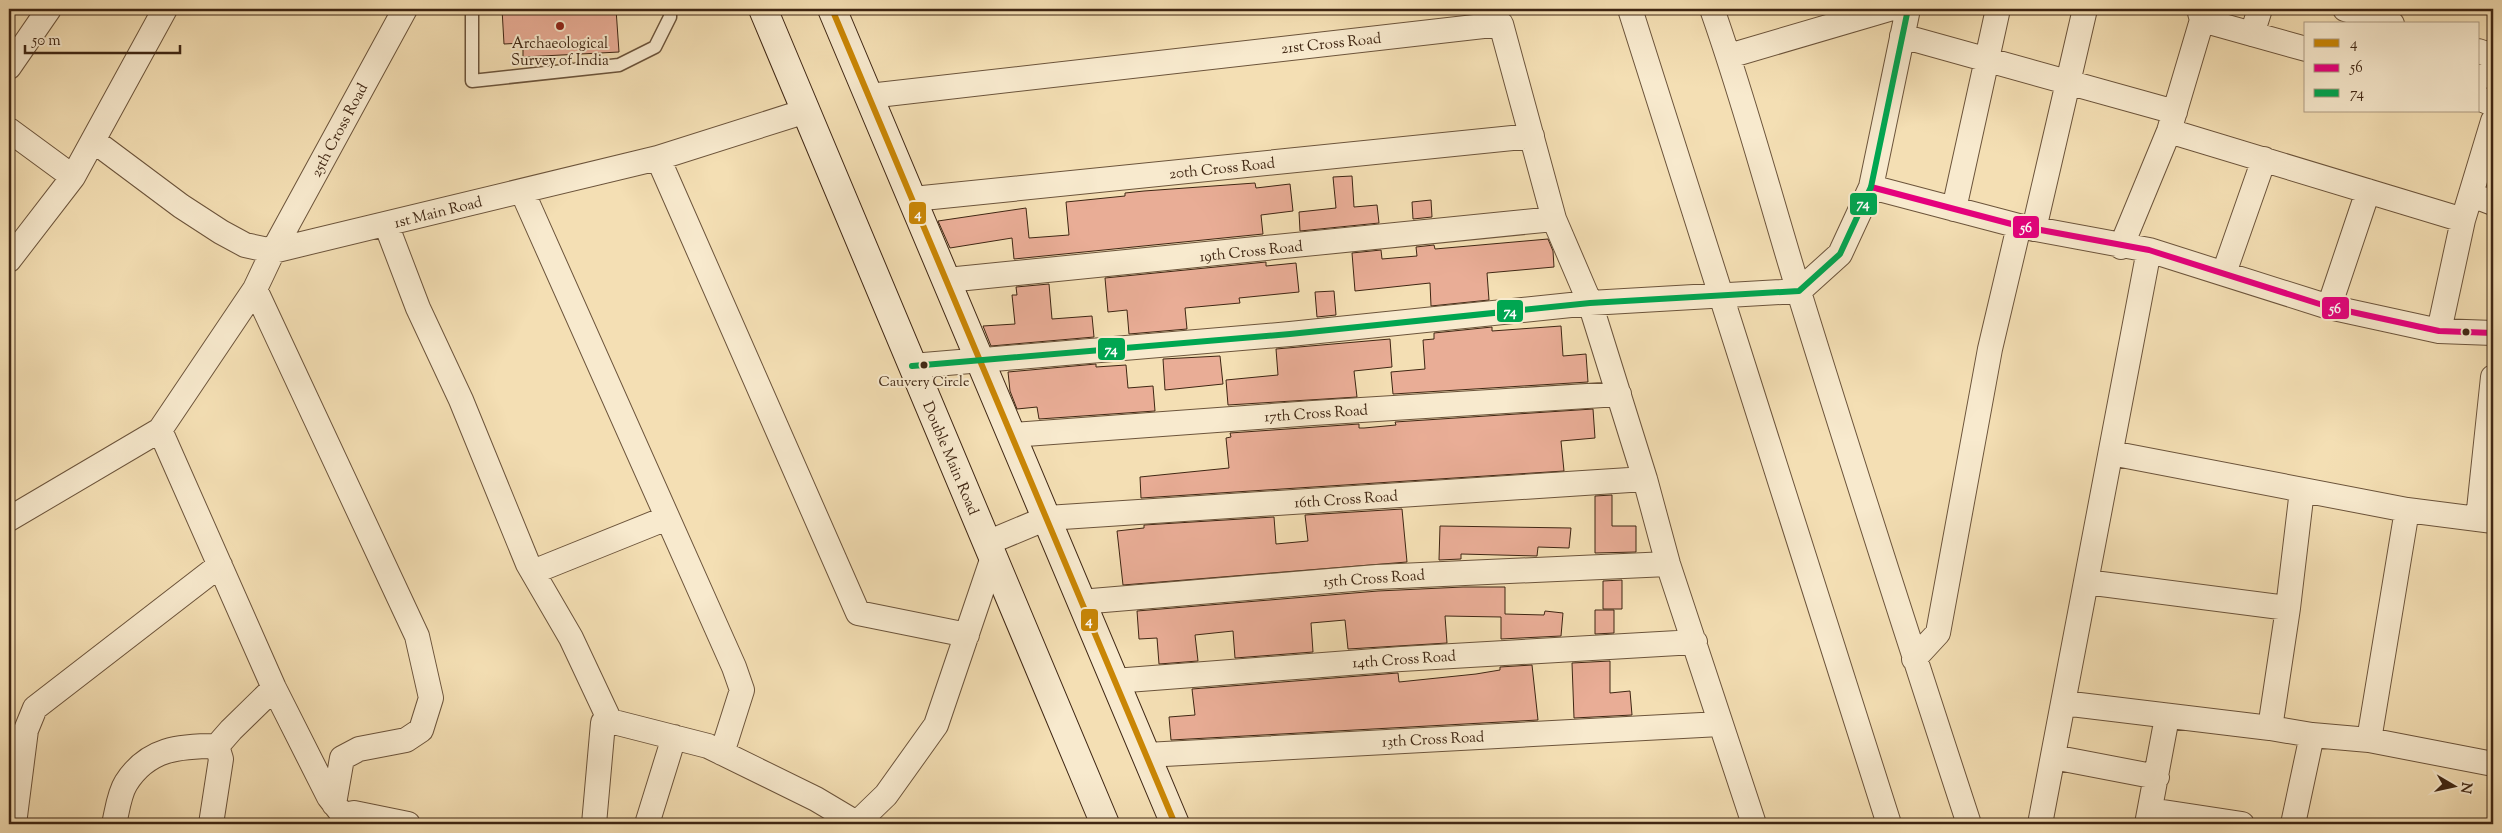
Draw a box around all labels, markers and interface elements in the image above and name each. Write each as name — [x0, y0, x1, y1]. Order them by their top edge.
marker: Archaeological Survey of India — [554, 20, 566, 32]
scale bar — [25, 22, 180, 54]
legend — [2304, 22, 2480, 112]
street label: 21st Cross Road — [1280, 29, 1383, 60]
text: 50 m — [31, 31, 61, 52]
place label: Archaeological Survey of India — [511, 34, 609, 72]
text: 4 — [2350, 34, 2358, 55]
text: 56 — [2349, 58, 2363, 79]
street label: 25th Cross Road — [307, 80, 374, 181]
text: 74 — [2350, 84, 2364, 105]
street label: 20th Cross Road — [1168, 153, 1277, 185]
street label: 1st Main Road — [392, 192, 485, 235]
line badge: 74 — [1849, 192, 1878, 216]
text: 74 — [1856, 195, 1870, 215]
line badge: 4 — [908, 201, 927, 225]
text: 4 — [913, 205, 922, 225]
line badge: 56 — [2012, 215, 2040, 239]
text: 56 — [2019, 219, 2032, 239]
street label: 19th Cross Road — [1198, 237, 1304, 268]
line badge: 56 — [2321, 296, 2350, 320]
line badge: 74 — [1496, 299, 1524, 323]
text: 56 — [2328, 300, 2341, 320]
text: 74 — [1503, 303, 1517, 323]
unlabelled marker — [2461, 327, 2471, 337]
line badge: 74 — [1097, 337, 1126, 361]
text: 74 — [1104, 341, 1118, 361]
marker: Cauvery Circle — [919, 360, 929, 370]
place label: Cauvery Circle — [879, 373, 969, 393]
street label: Double Main Road — [916, 398, 983, 519]
street label: 17th Cross Road — [1263, 400, 1369, 429]
street label: 16th Cross Road — [1293, 486, 1399, 515]
street label: 15th Cross Road — [1323, 565, 1426, 594]
line badge: 4 — [1080, 608, 1099, 632]
text: 4 — [1084, 612, 1093, 632]
street label: 14th Cross Road — [1351, 646, 1457, 675]
street label: 13th Cross Road — [1381, 727, 1485, 754]
north arrow — [2430, 760, 2480, 810]
text: N — [2454, 781, 2476, 795]

